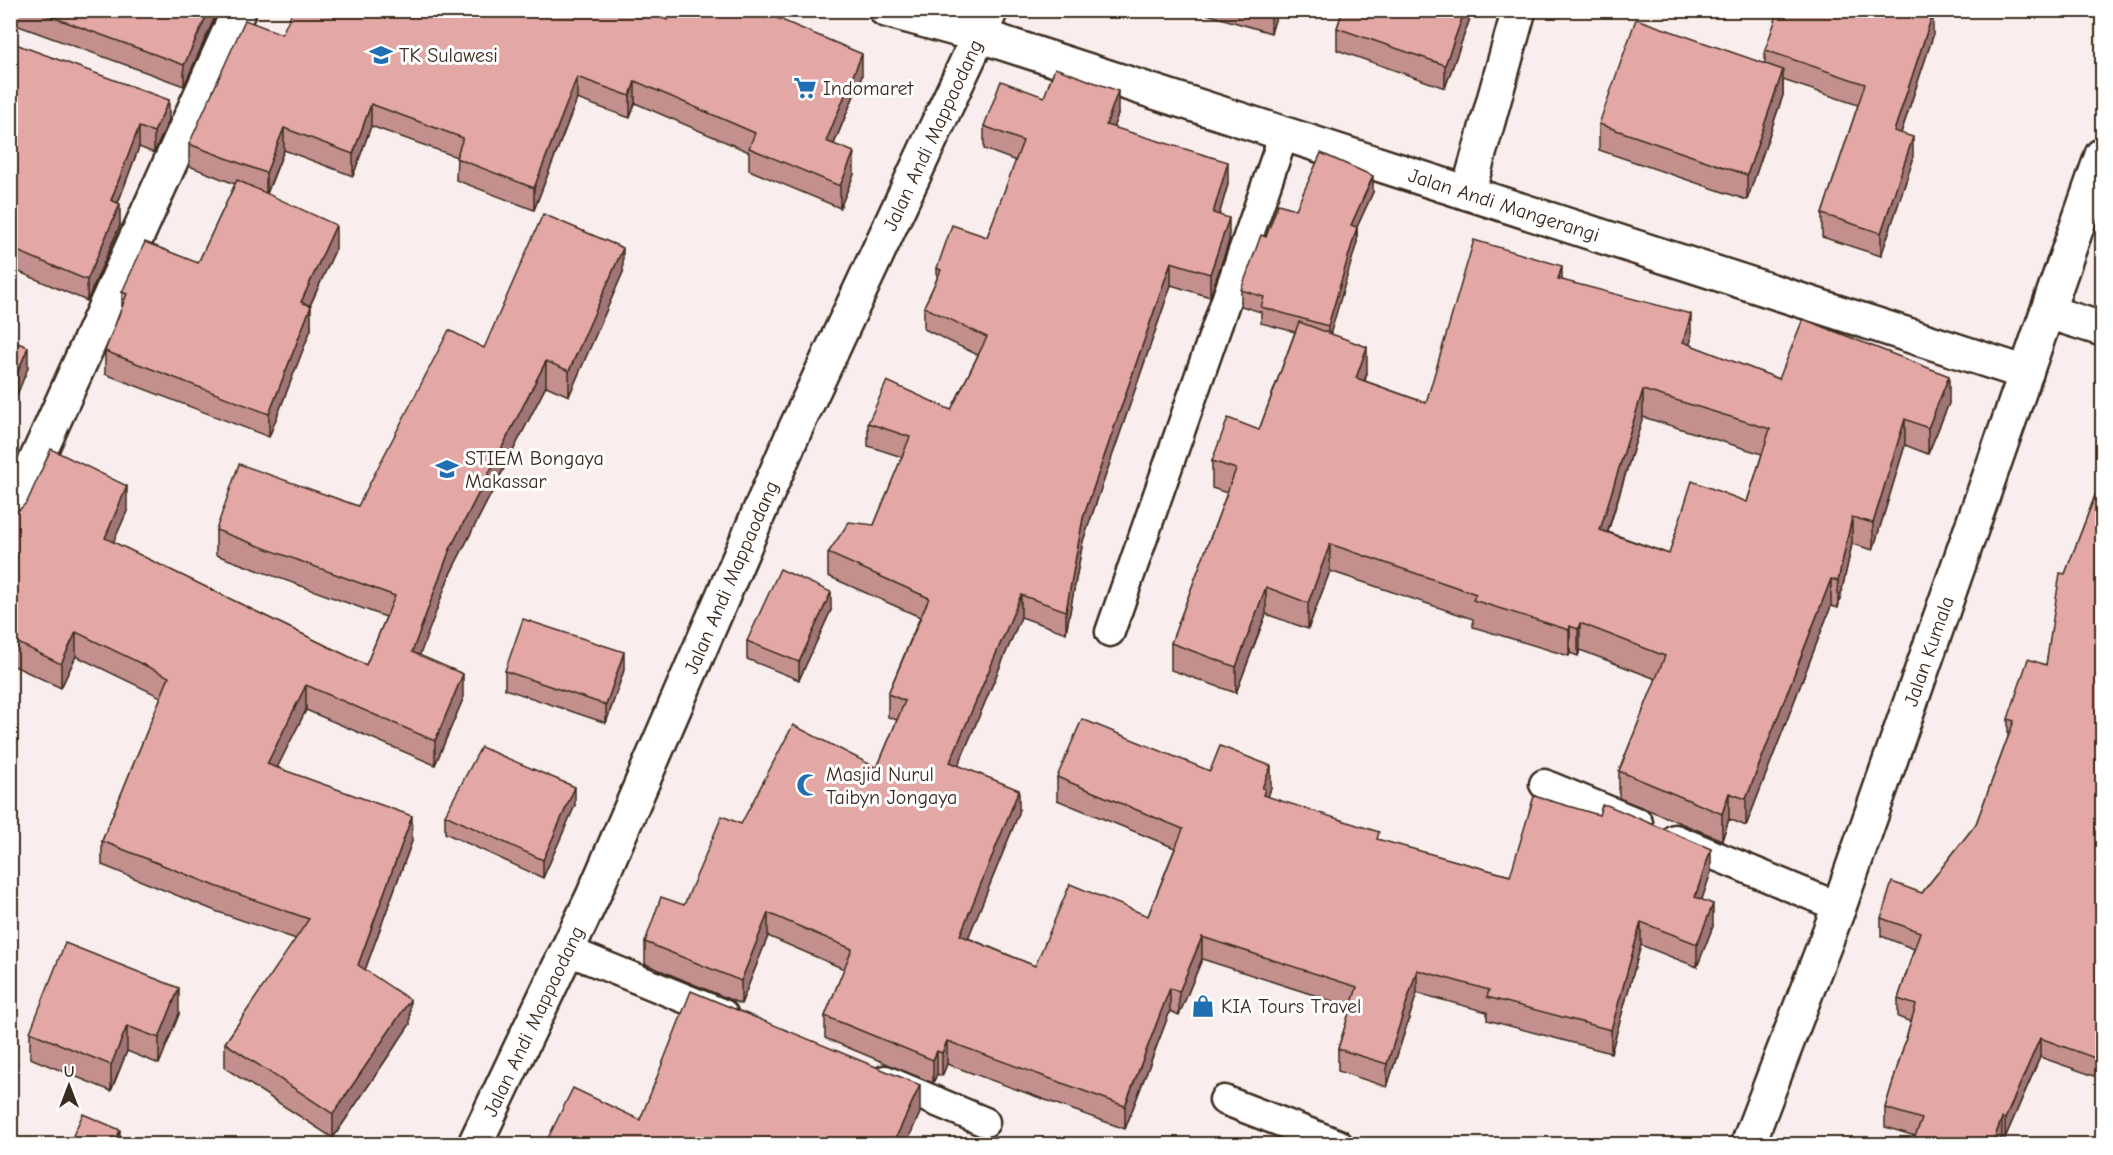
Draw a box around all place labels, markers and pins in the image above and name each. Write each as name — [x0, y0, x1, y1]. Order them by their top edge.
school or university icon: TK Sulawesi — [368, 42, 394, 68]
place label: TK Sulawesi — [399, 44, 498, 67]
supermarket icon: Indomaret — [792, 75, 818, 101]
place label: Indomaret — [823, 77, 915, 100]
place label: STIEM Bongaya Makassar — [465, 447, 604, 493]
school or university icon: STIEM Bongaya Makassar — [434, 456, 460, 482]
place label: Masjid Nurul Taibyn Jongaya — [826, 763, 957, 809]
mosque icon: Masjid Nurul Taibyn Jongaya — [795, 772, 821, 798]
shop icon: KIA Tours Travel — [1190, 993, 1216, 1019]
place label: KIA Tours Travel — [1221, 995, 1361, 1018]

